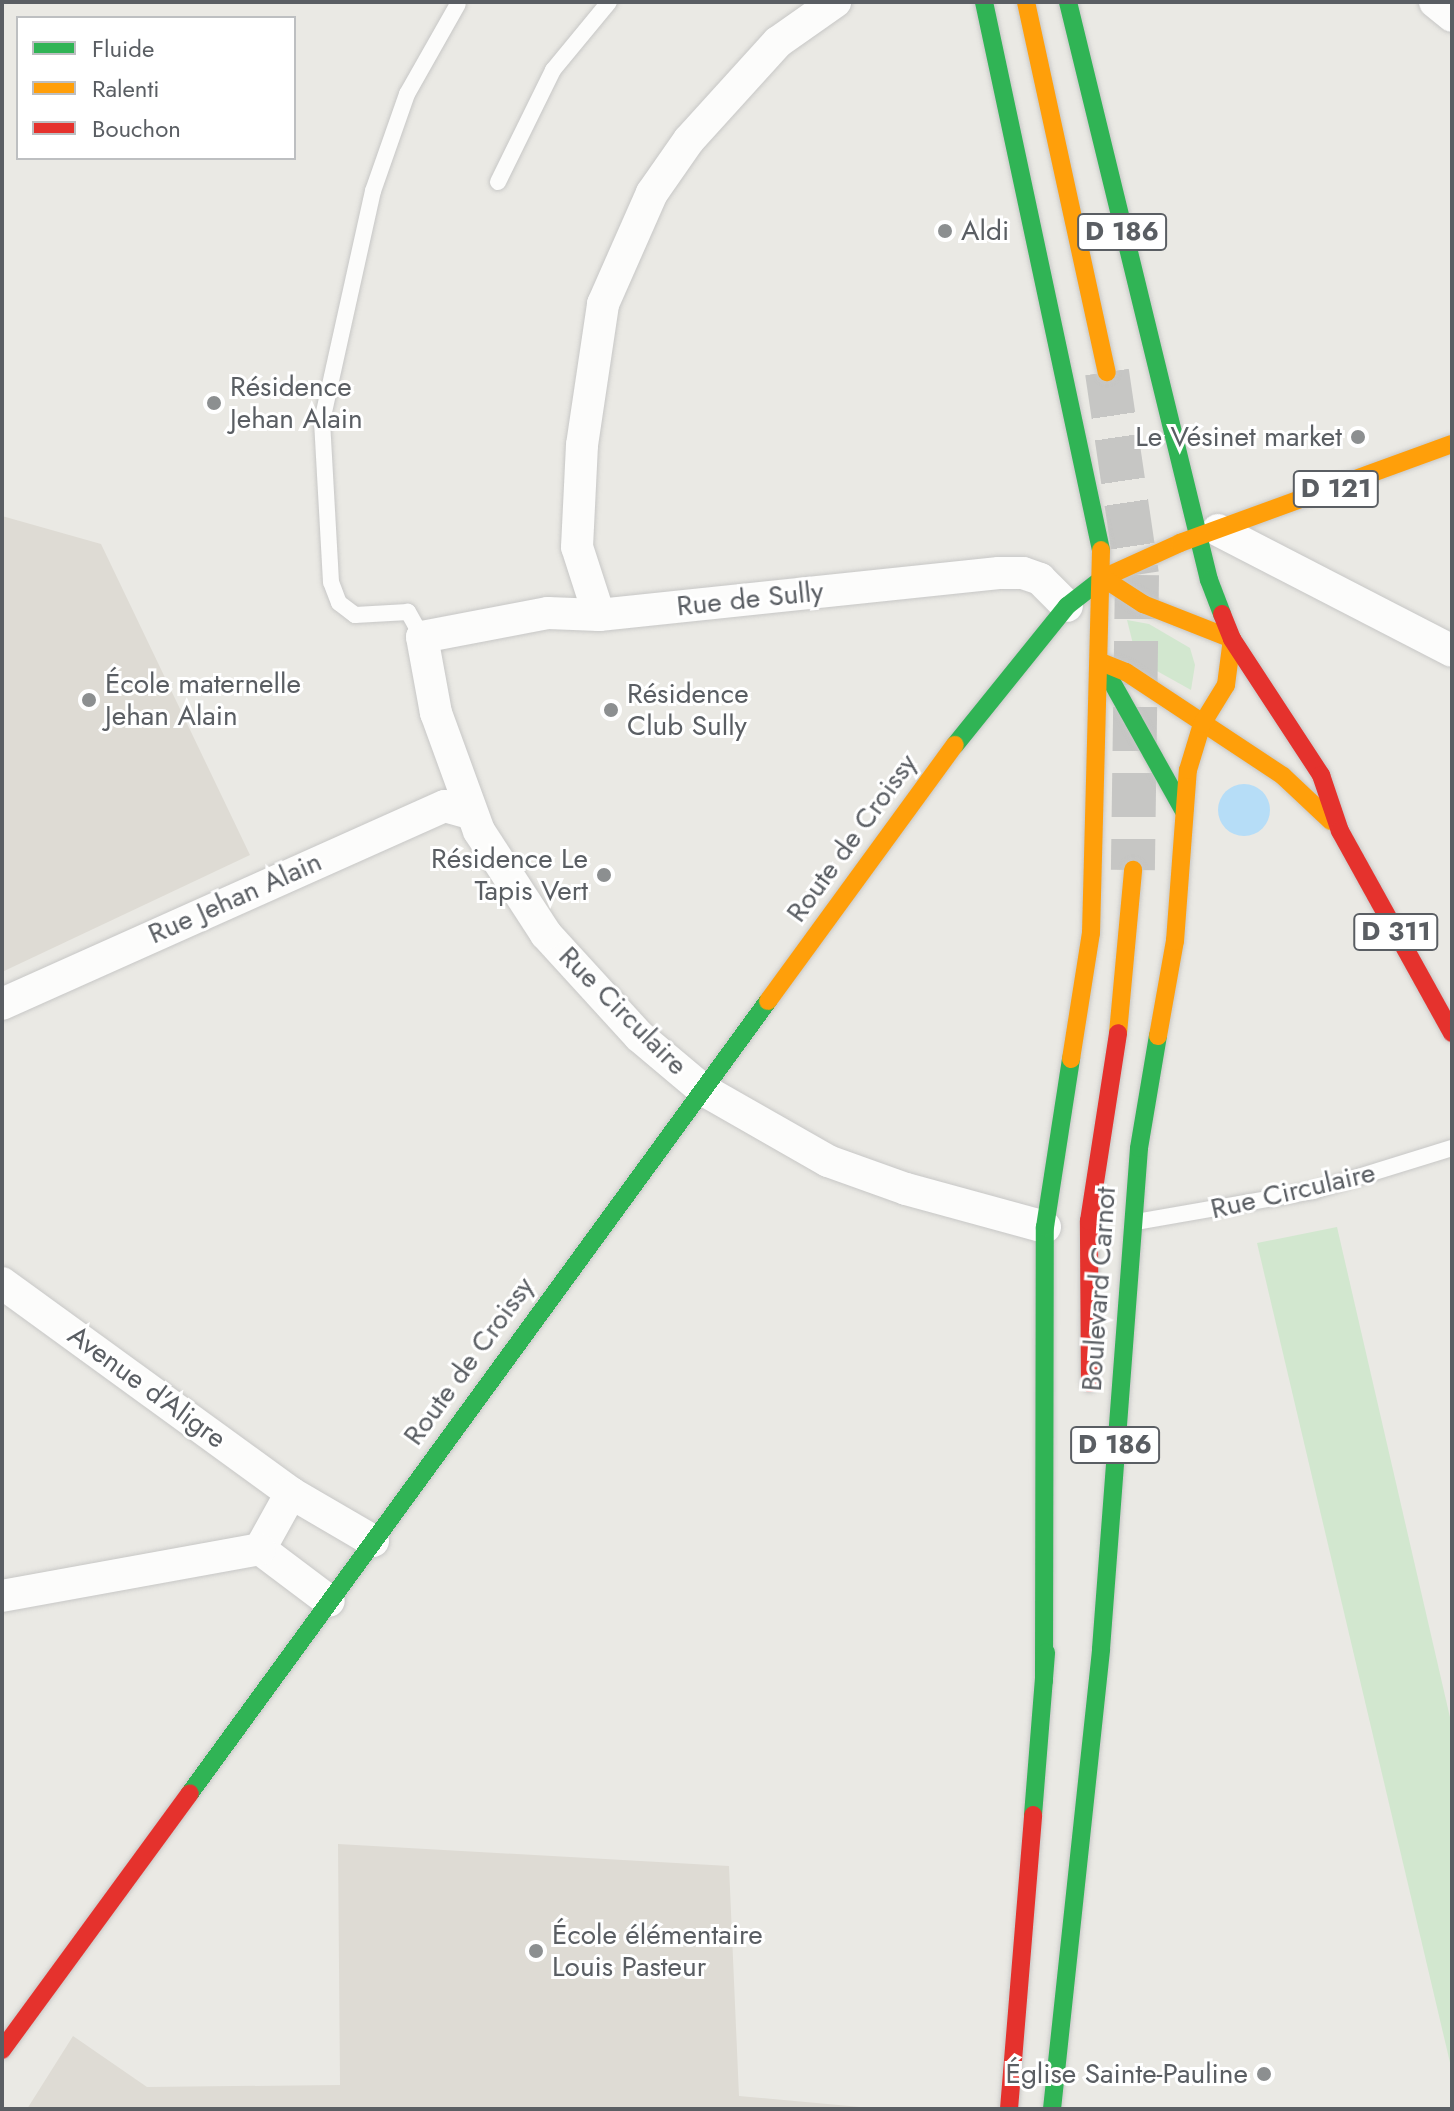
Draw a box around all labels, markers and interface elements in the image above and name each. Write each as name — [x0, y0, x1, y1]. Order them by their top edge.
legend — [16, 16, 296, 160]
text: Fluide — [92, 31, 154, 66]
text: Ralenti — [92, 71, 159, 106]
text: Bouchon — [92, 111, 181, 146]
road number: D 186 — [1076, 210, 1168, 254]
place label: Aldi — [961, 214, 1009, 248]
marker: Aldi — [936, 222, 954, 240]
place label: Résidence Jehan Alain — [230, 370, 363, 436]
marker: Résidence Jehan Alain — [205, 394, 223, 412]
place label: Le Vésinet market — [1135, 420, 1342, 454]
marker: Le Vésinet market — [1349, 428, 1367, 446]
road number: D 121 — [1292, 467, 1380, 511]
street label: Rue de Sully — [675, 575, 825, 623]
place label: École maternelle Jehan Alain — [105, 667, 301, 733]
place label: Résidence Club Sully — [627, 677, 749, 743]
marker: École maternelle Jehan Alain — [80, 691, 98, 709]
marker: Résidence Club Sully — [602, 701, 620, 719]
street label: Route de Croissy — [780, 747, 924, 929]
place label: Résidence Le Tapis Vert — [431, 842, 588, 908]
street label: Rue Jehan Alain — [143, 845, 327, 951]
marker: Résidence Le Tapis Vert — [595, 866, 613, 884]
road number: D 311 — [1352, 910, 1440, 954]
street label: Rue Circulaire — [552, 940, 694, 1082]
street label: Rue Circulaire — [1208, 1156, 1378, 1226]
street label: Boulevard Carnot — [1075, 1186, 1123, 1392]
street label: Route de Croissy — [397, 1270, 541, 1452]
street label: Avenue d'Aligre — [61, 1318, 233, 1456]
road number: D 186 — [1069, 1423, 1161, 1467]
place label: École élémentaire Louis Pasteur — [552, 1918, 763, 1984]
marker: École élémentaire Louis Pasteur — [527, 1942, 545, 1960]
place label: Église Sainte-Pauline — [1005, 2057, 1248, 2091]
marker: Église Sainte-Pauline — [1255, 2065, 1273, 2083]

